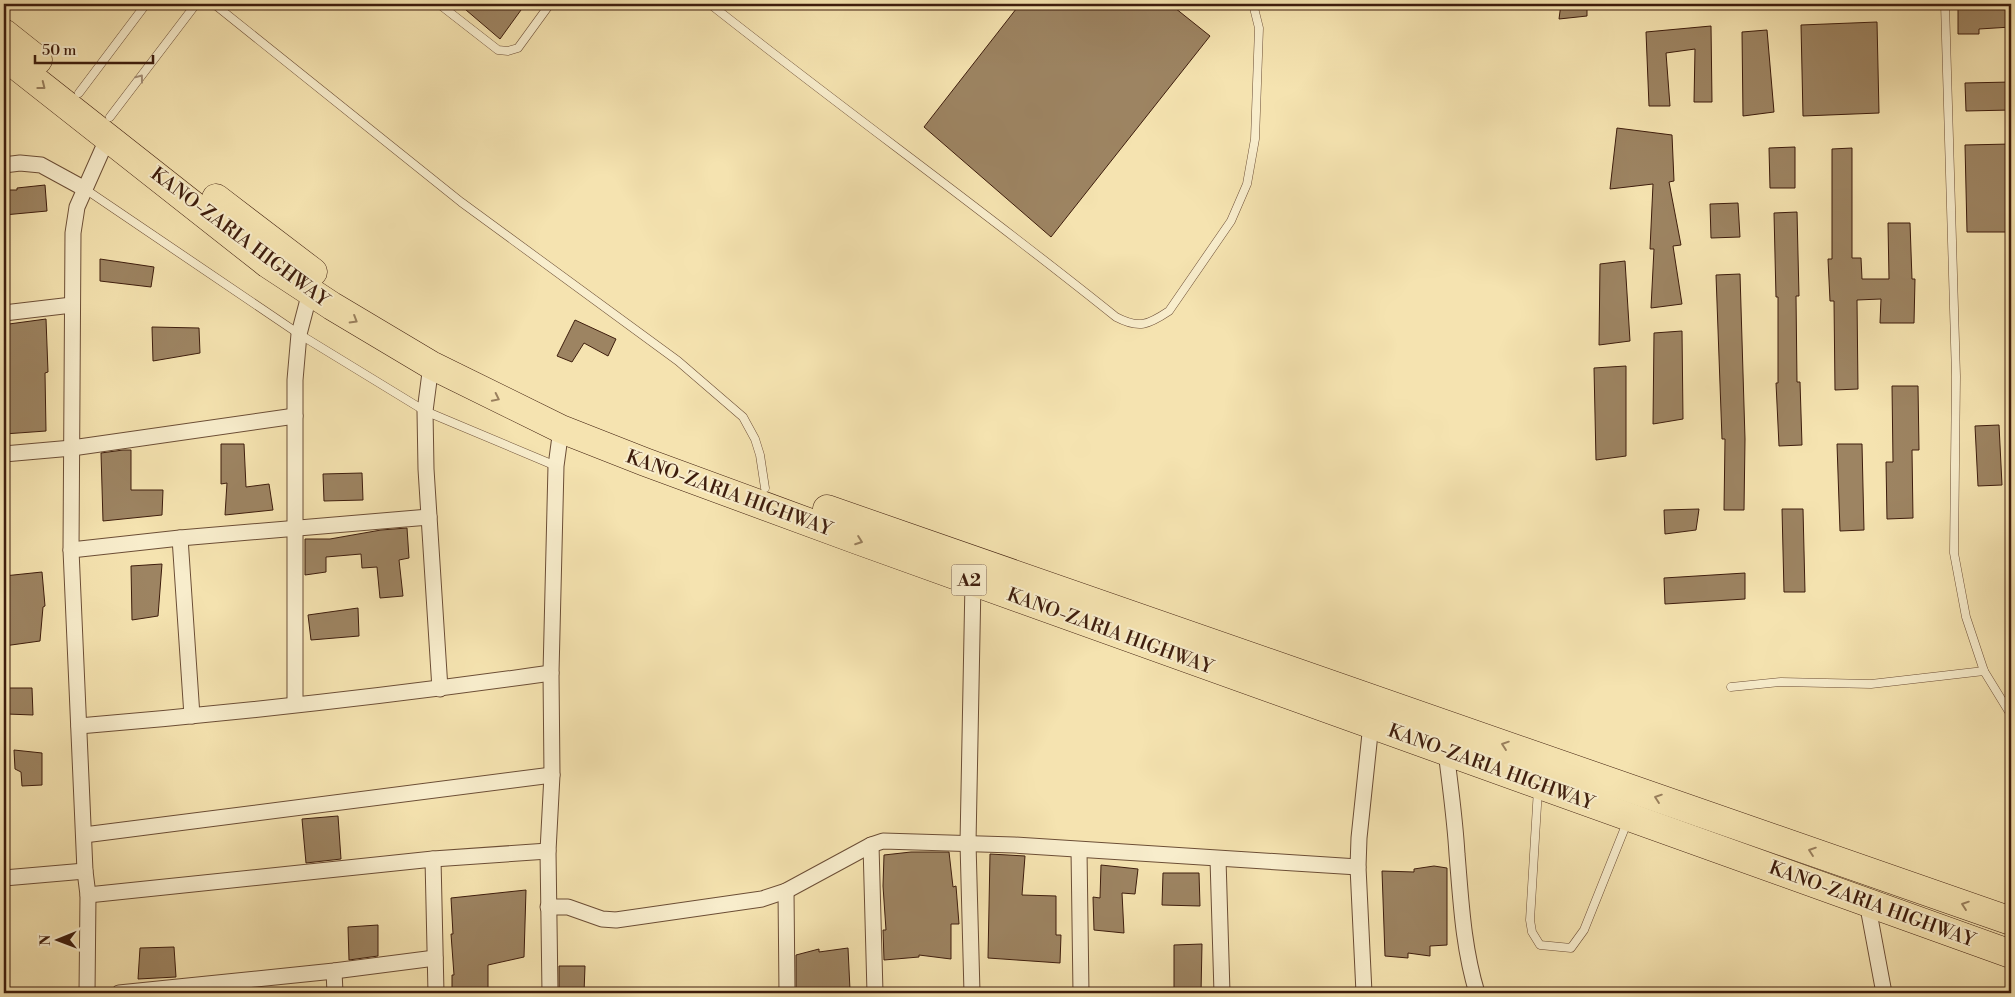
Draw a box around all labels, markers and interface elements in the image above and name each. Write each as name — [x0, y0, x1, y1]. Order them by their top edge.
scale bar — [35, 32, 152, 64]
text: 50 m — [42, 41, 76, 60]
one-way arrow — [134, 75, 142, 84]
one-way arrow — [36, 80, 46, 89]
street label: KANO-ZARIA HIGHWAY — [146, 162, 335, 313]
one-way arrow — [349, 313, 358, 323]
one-way arrow — [491, 392, 500, 402]
street label: KANO-ZARIA HIGHWAY — [623, 445, 837, 542]
one-way arrow — [854, 535, 863, 545]
road number: A2 — [952, 564, 986, 596]
street label: KANO-ZARIA HIGHWAY — [1004, 583, 1218, 680]
street label: KANO-ZARIA HIGHWAY — [1385, 719, 1599, 816]
one-way arrow — [1501, 741, 1509, 751]
one-way arrow — [1654, 794, 1663, 804]
one-way arrow — [1808, 847, 1816, 857]
street label: KANO-ZARIA HIGHWAY — [1766, 856, 1980, 953]
one-way arrow — [1961, 901, 1970, 911]
north arrow — [32, 914, 82, 964]
text: N — [37, 935, 55, 946]

